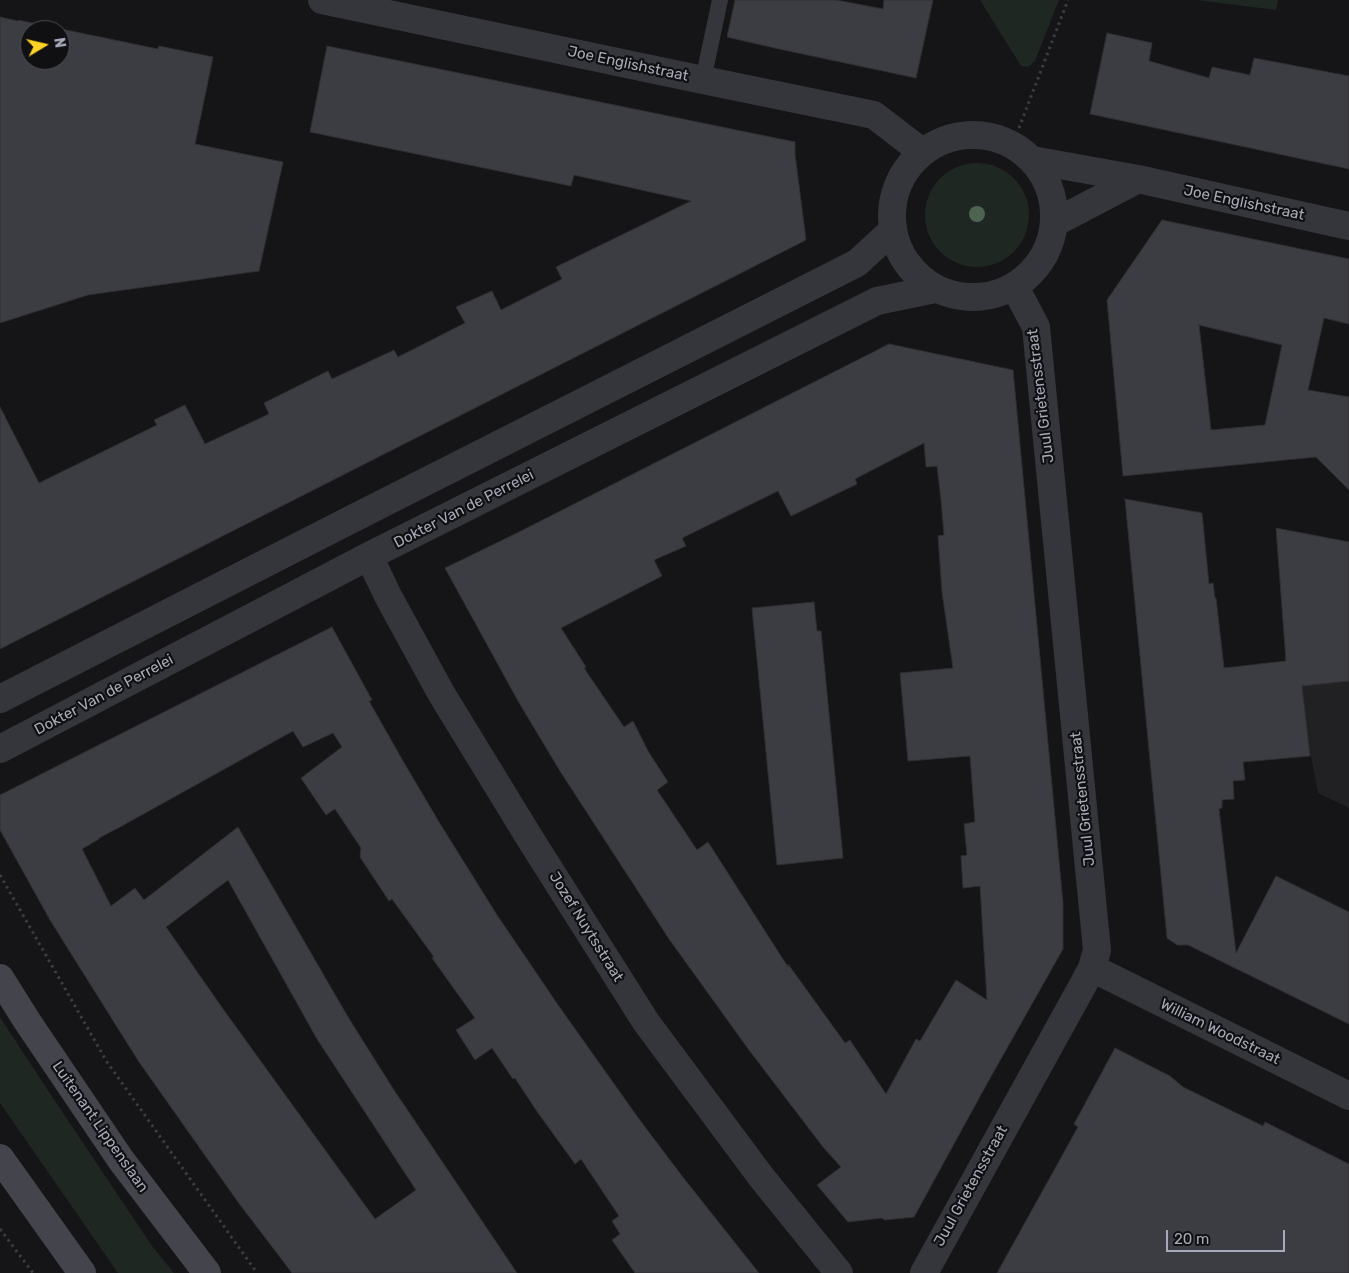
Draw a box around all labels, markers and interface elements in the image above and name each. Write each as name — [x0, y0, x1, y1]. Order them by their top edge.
north arrow — [20, 20, 70, 70]
text: N — [50, 36, 69, 49]
street label: Joe Englishstraat — [566, 42, 690, 86]
street label: Joe Englishstraat — [1182, 181, 1306, 225]
street label: Juul Grietensstraat — [1024, 328, 1058, 464]
street label: Dokter Van de Perrelei — [391, 466, 537, 552]
street label: Dokter Van de Perrelei — [32, 651, 176, 739]
street label: Juul Grietensstraat — [1067, 731, 1099, 867]
street label: Jozef Nuytsstraat — [545, 869, 627, 985]
street label: William Woodstraat — [1157, 995, 1283, 1069]
street label: Luitenant Lippenslaan — [48, 1058, 152, 1196]
street label: Juul Grietensstraat — [930, 1123, 1012, 1249]
scale bar — [1169, 1220, 1288, 1252]
text: 20 m — [1174, 1230, 1209, 1248]

